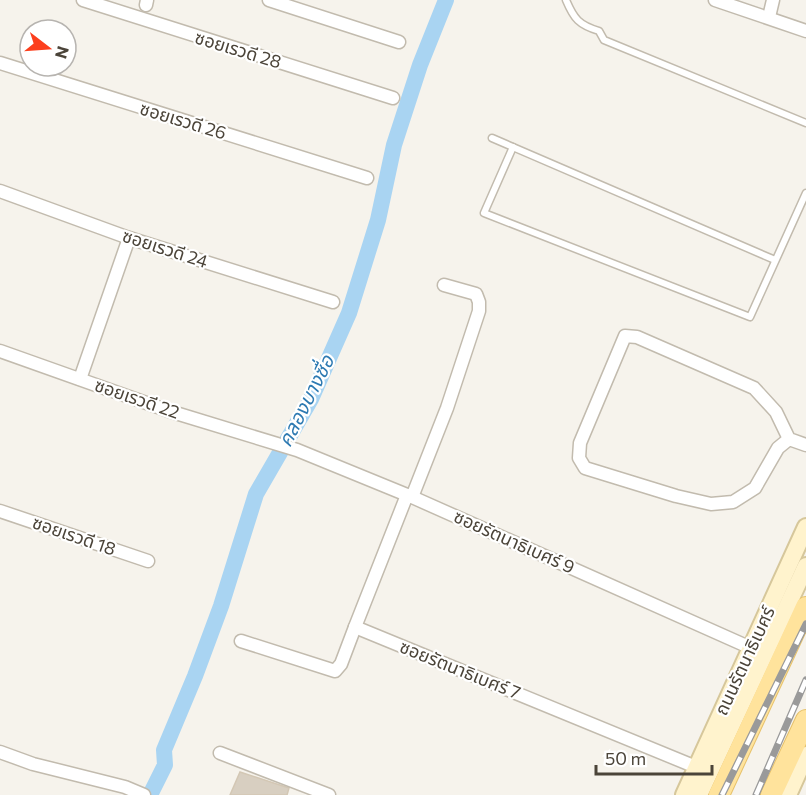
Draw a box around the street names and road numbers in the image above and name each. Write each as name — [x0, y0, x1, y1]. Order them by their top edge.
street label: ซอยเรวดี 28 — [192, 25, 284, 73]
street label: ซอยเรวดี 26 — [137, 96, 229, 144]
street label: ซอยเรวดี 24 — [120, 224, 211, 272]
street label: ซอยเรวดี 22 — [92, 373, 183, 423]
street label: ซอยรัตนาธิเบศร์ 9 — [451, 505, 578, 578]
street label: ซอยเรวดี 18 — [30, 510, 119, 560]
street label: ถนนรัตนาธิเบศร์ — [709, 602, 779, 718]
street label: ซอยรัตนาธิเบศร์ 7 — [397, 635, 524, 703]

